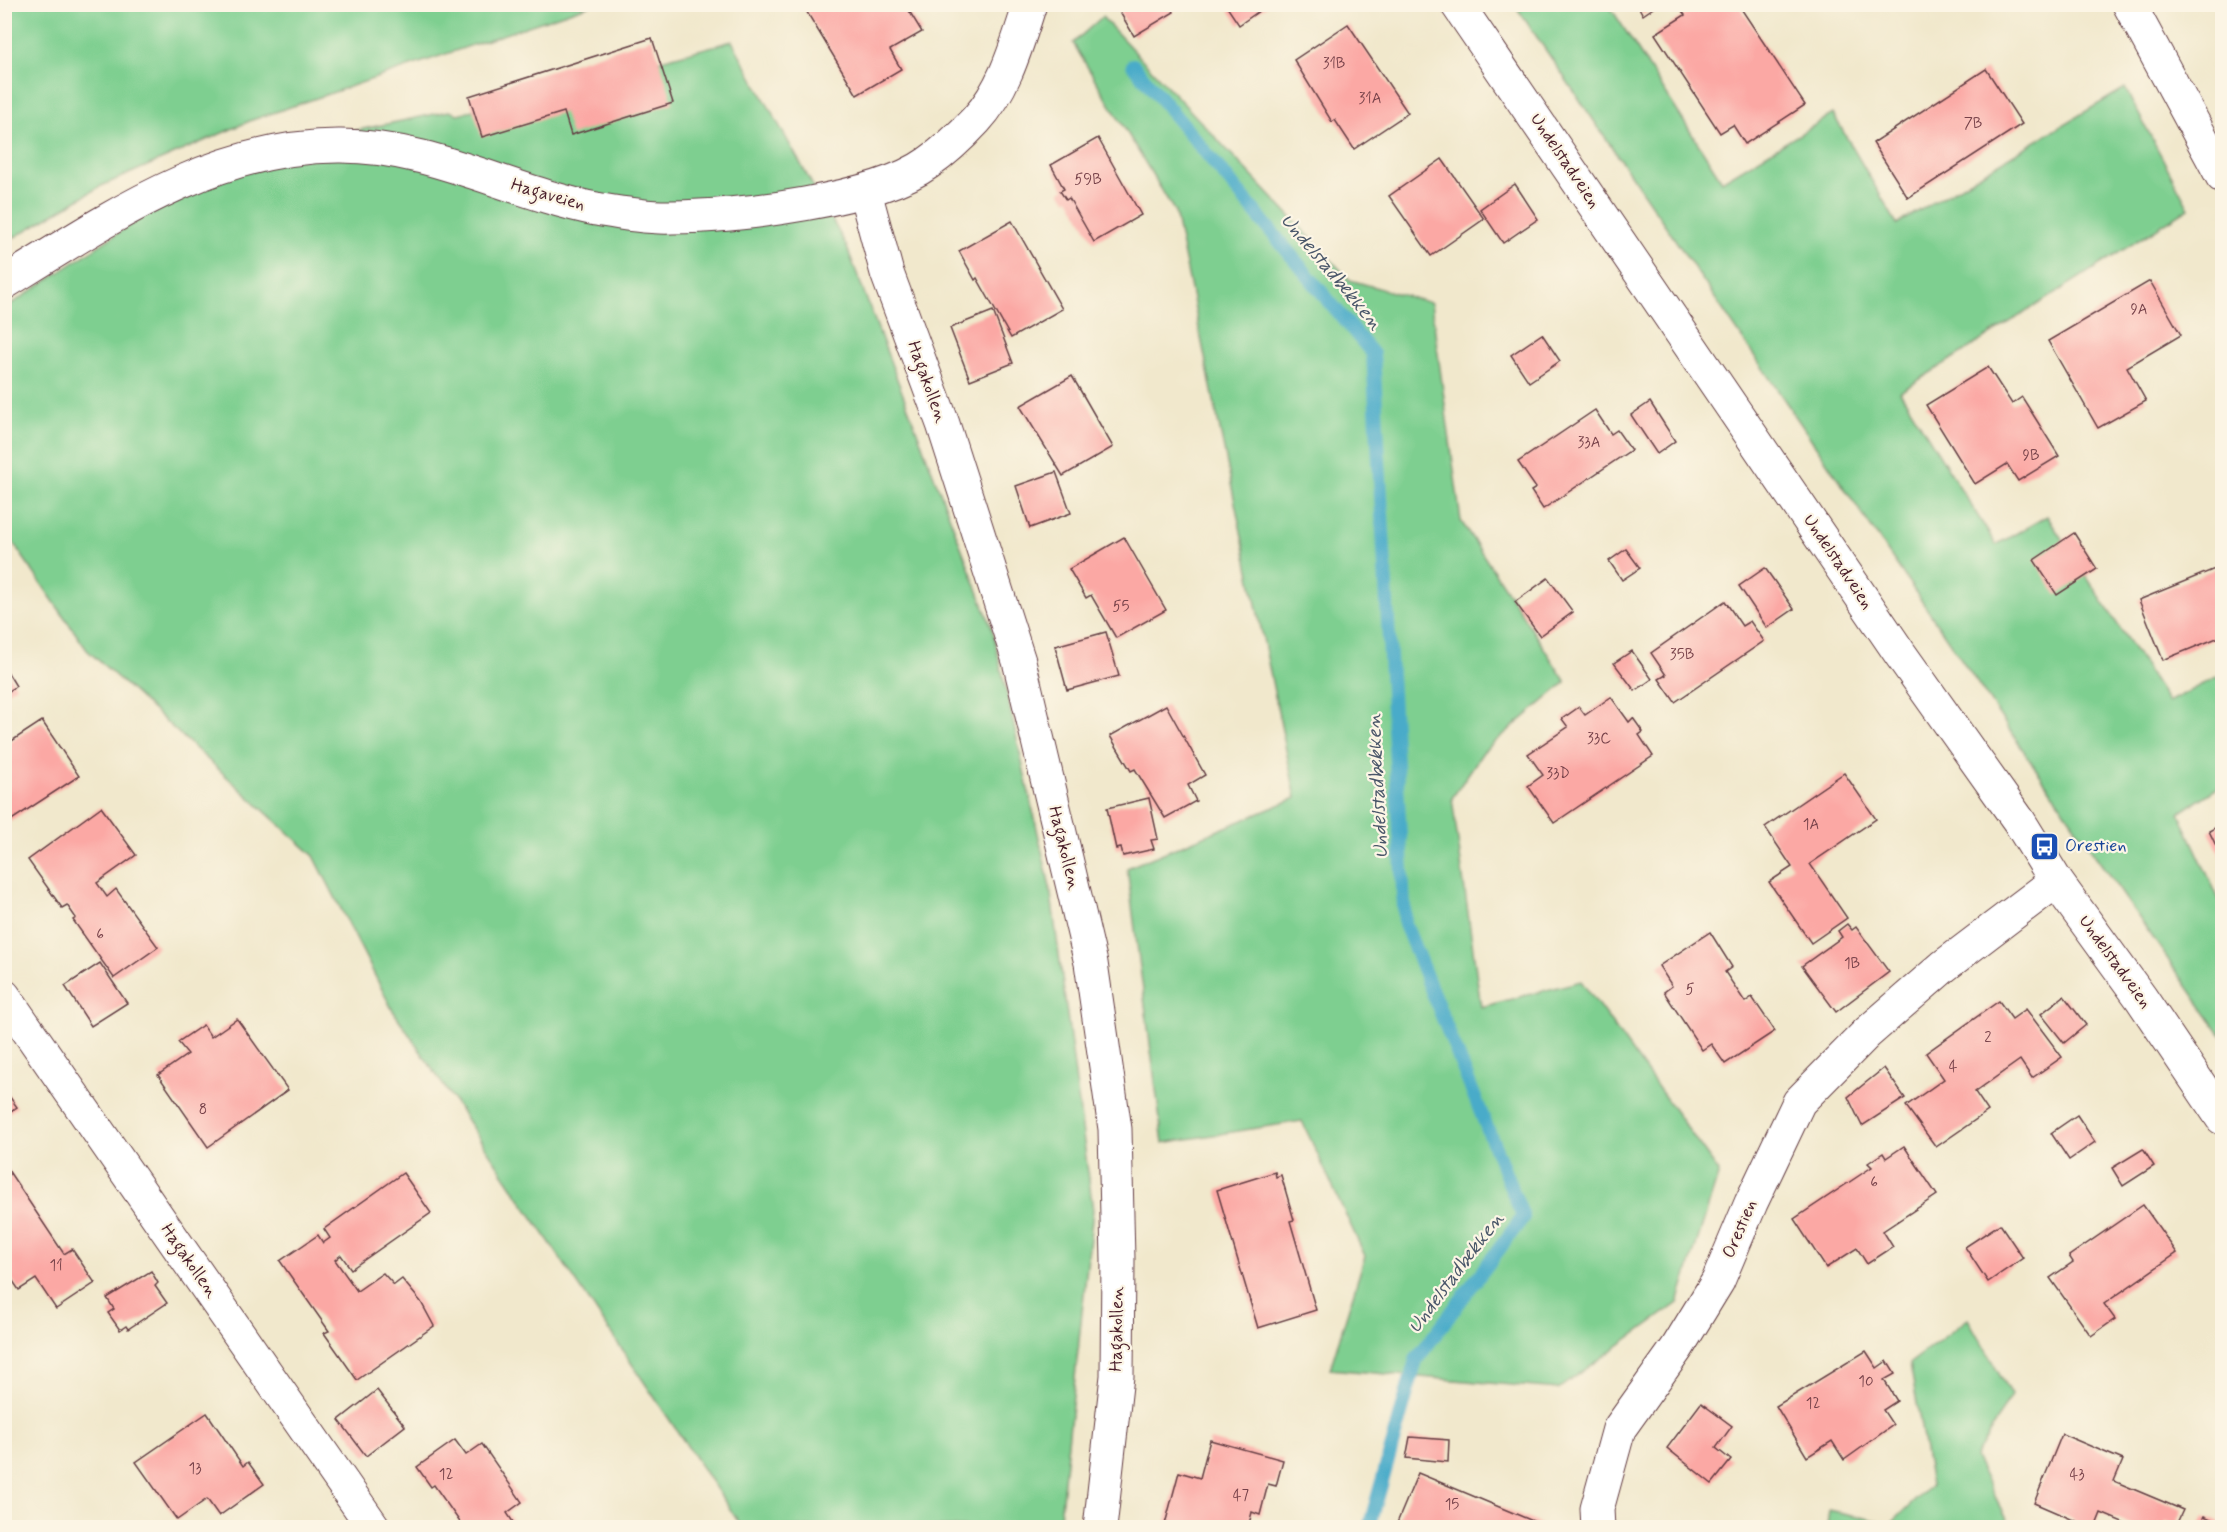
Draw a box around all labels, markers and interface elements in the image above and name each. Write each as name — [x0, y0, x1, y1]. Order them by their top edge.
house number: 31B — [1323, 54, 1345, 74]
house number: 31A — [1358, 89, 1382, 109]
street label: Undelstadveien — [1524, 109, 1606, 213]
house number: 7B — [1964, 114, 1982, 134]
house number: 59B — [1074, 170, 1102, 190]
street label: Hagaveien — [508, 173, 588, 219]
water label: Undelstadbekken — [1274, 208, 1388, 337]
house number: 9A — [2130, 300, 2148, 320]
street label: Hagakollen — [899, 338, 953, 427]
house number: 33A — [1578, 433, 1600, 453]
house number: 9B — [2023, 446, 2039, 466]
street label: Undelstadveien — [1797, 510, 1879, 614]
house number: 55 — [1113, 597, 1130, 617]
house number: 35B — [1670, 645, 1694, 665]
water label: Undelstadbekken — [1361, 712, 1395, 859]
house number: 33C — [1587, 729, 1611, 749]
house number: 33D — [1546, 764, 1570, 784]
street label: Hagakollen — [1040, 804, 1086, 893]
house number: 1A — [1803, 815, 1819, 835]
bus stop icon: Orestien — [2028, 830, 2060, 862]
place label: Orestien — [2065, 834, 2127, 858]
street label: Undelstadveien — [2073, 910, 2157, 1014]
house number: 6 — [96, 925, 104, 945]
house number: 1B — [1844, 954, 1860, 974]
house number: 5 — [1685, 980, 1695, 1000]
house number: 2 — [1984, 1028, 1992, 1048]
house number: 4 — [1949, 1057, 1958, 1077]
house number: 8 — [199, 1100, 207, 1120]
house number: 6 — [1870, 1173, 1878, 1193]
street label: Orestien — [1717, 1196, 1763, 1262]
water label: Undelstadbekken — [1402, 1207, 1511, 1339]
street label: Hagakollen — [153, 1219, 223, 1304]
house number: 11 — [49, 1256, 63, 1276]
street label: Hagakollen — [1104, 1286, 1132, 1372]
house number: 10 — [1858, 1372, 1874, 1392]
house number: 12 — [1806, 1394, 1820, 1414]
house number: 13 — [188, 1459, 202, 1479]
house number: 12 — [439, 1465, 453, 1485]
house number: 43 — [2069, 1465, 2085, 1485]
house number: 47 — [1233, 1486, 1250, 1506]
house number: 15 — [1445, 1495, 1459, 1515]

